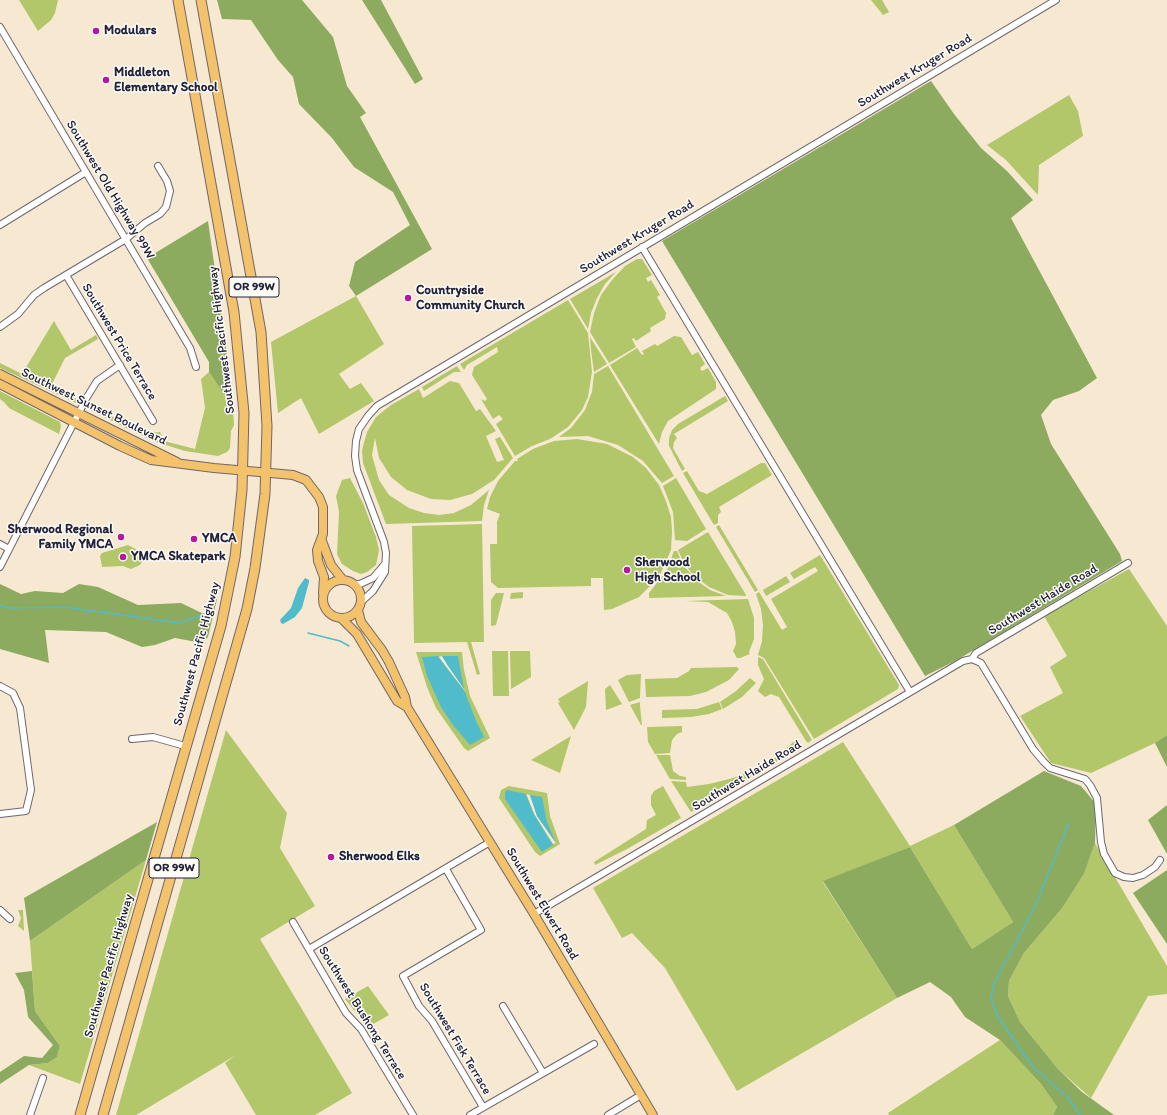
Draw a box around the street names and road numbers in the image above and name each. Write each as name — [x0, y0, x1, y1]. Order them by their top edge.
street label: Southwest Kruger Road — [855, 31, 975, 111]
street label: Southwest Old Highway 99W — [62, 118, 158, 262]
street label: Southwest Kruger Road — [577, 197, 697, 277]
street label: Southwest Pacific Highway — [205, 265, 239, 415]
road number: OR 99W — [229, 277, 279, 297]
street label: Southwest Price Terrace — [78, 281, 160, 403]
street label: Southwest Sunset Boulevard — [19, 365, 169, 449]
street label: Southwest Haide Road — [986, 561, 1100, 639]
street label: Southwest Pacific Highway — [170, 580, 224, 728]
street label: Southwest Haide Road — [690, 737, 804, 815]
street label: Southwest Elwert Road — [502, 845, 582, 963]
road number: OR 99W — [149, 858, 199, 878]
street label: Southwest Pacific Highway — [81, 892, 137, 1040]
street label: Southwest Bushong Terrace — [315, 944, 409, 1082]
street label: Southwest Fisk Terrace — [415, 980, 495, 1098]

